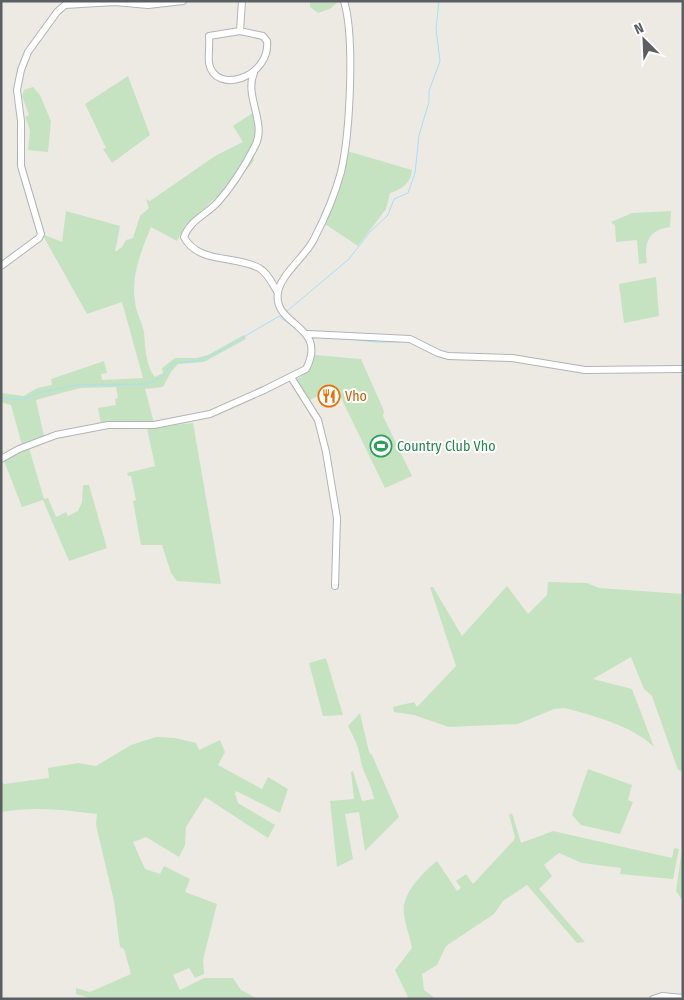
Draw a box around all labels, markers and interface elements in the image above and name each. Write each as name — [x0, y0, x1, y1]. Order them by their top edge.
north arrow — [619, 15, 669, 65]
text: N — [632, 19, 646, 38]
restaurant icon: Vho — [317, 384, 341, 408]
place label: Vho — [345, 388, 367, 405]
sports icon: Country Club Vho — [369, 434, 393, 458]
place label: Country Club Vho — [397, 438, 496, 455]

